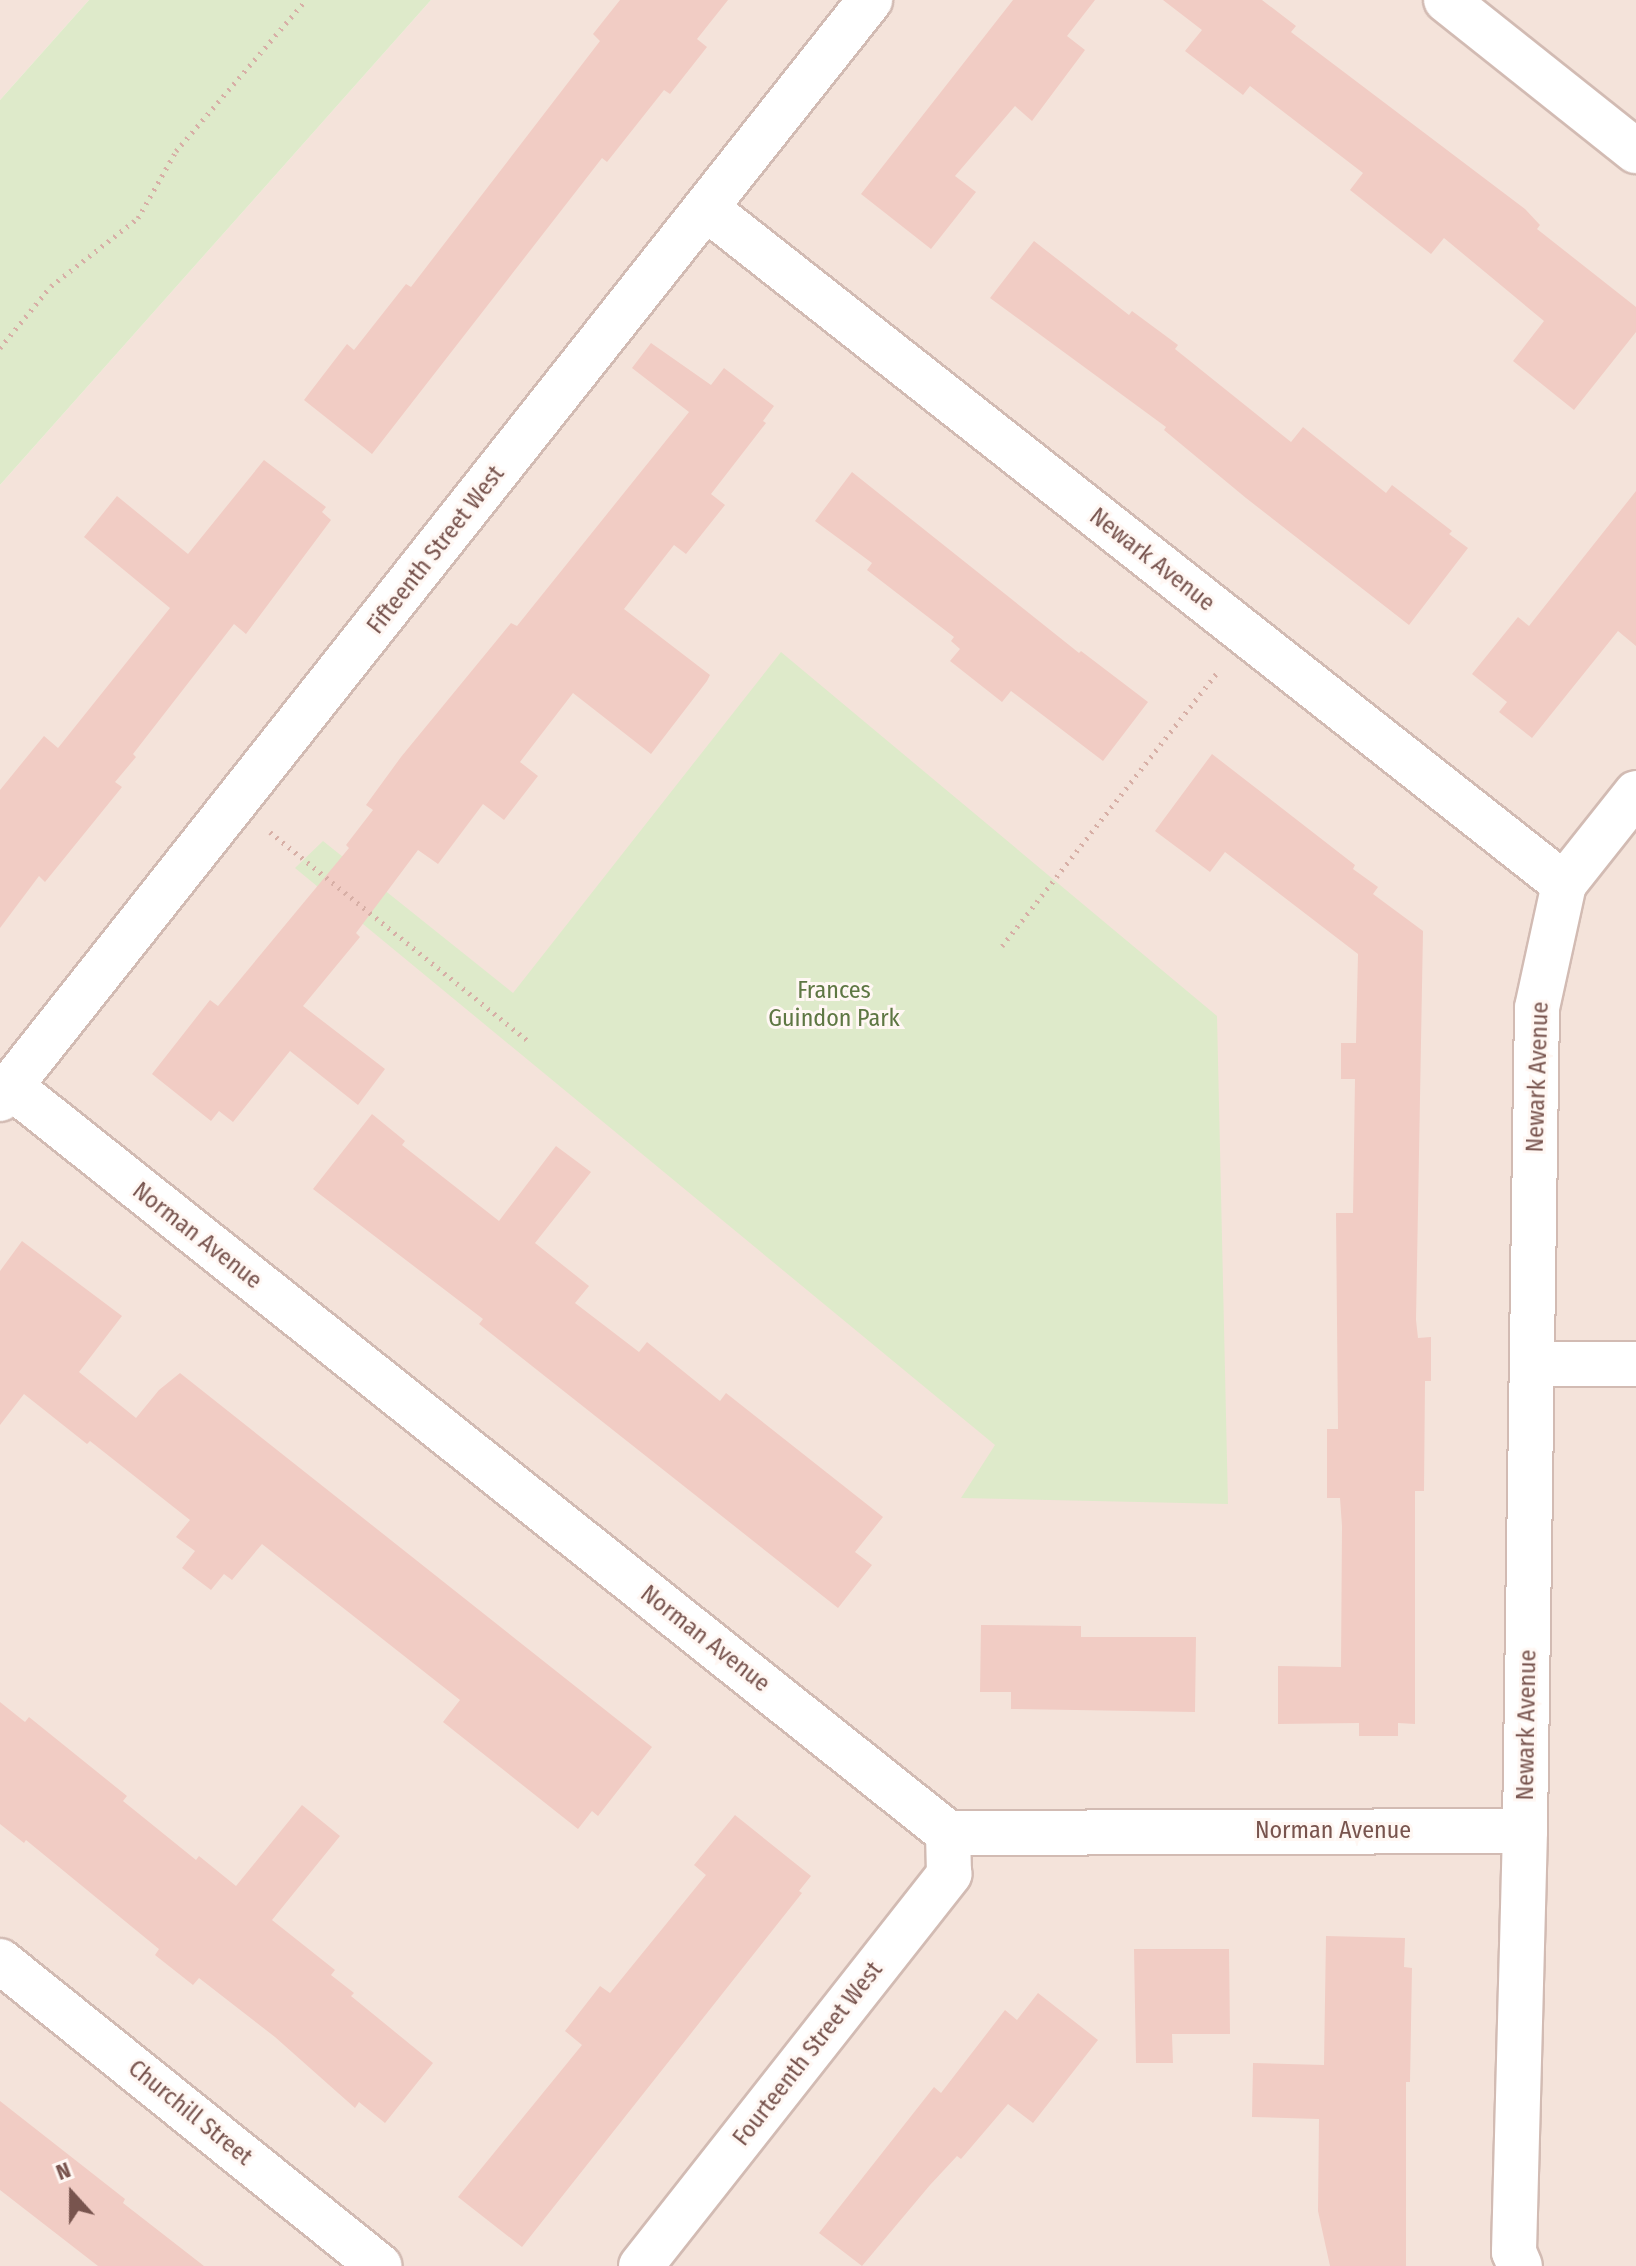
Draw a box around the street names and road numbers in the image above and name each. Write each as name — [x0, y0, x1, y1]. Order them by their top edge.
street label: Fifteenth Street West — [361, 460, 511, 640]
street label: Newark Avenue — [1084, 502, 1220, 618]
street label: Newark Avenue — [1521, 1001, 1555, 1153]
street label: Norman Avenue — [127, 1177, 267, 1295]
street label: Norman Avenue — [635, 1580, 775, 1698]
street label: Newark Avenue — [1511, 1649, 1543, 1801]
street label: Norman Avenue — [1255, 1817, 1411, 1845]
street label: Fourteenth Street West — [727, 1956, 889, 2152]
street label: Churchill Street — [122, 2054, 258, 2172]

